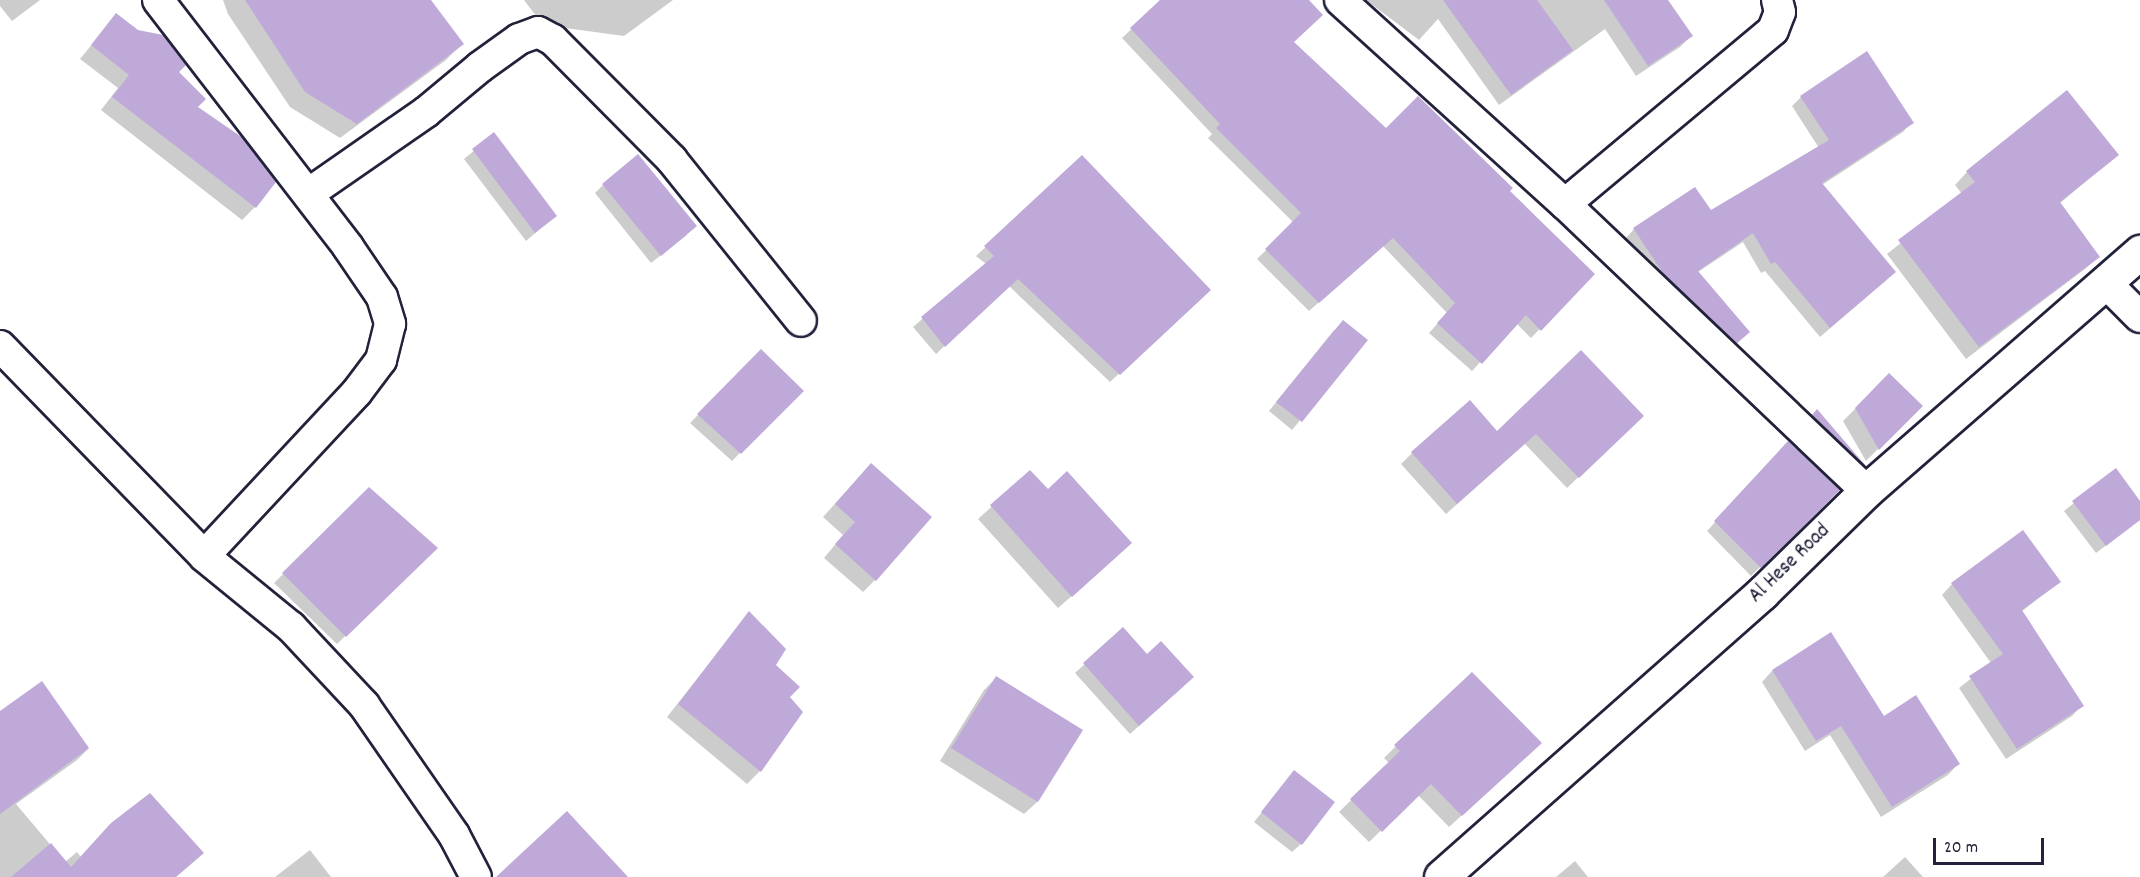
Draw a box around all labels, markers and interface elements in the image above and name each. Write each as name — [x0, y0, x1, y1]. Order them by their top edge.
street label: Al Hese Road — [1744, 519, 1836, 609]
scale bar — [1936, 826, 2047, 864]
text: 20 m — [1944, 836, 1978, 861]

